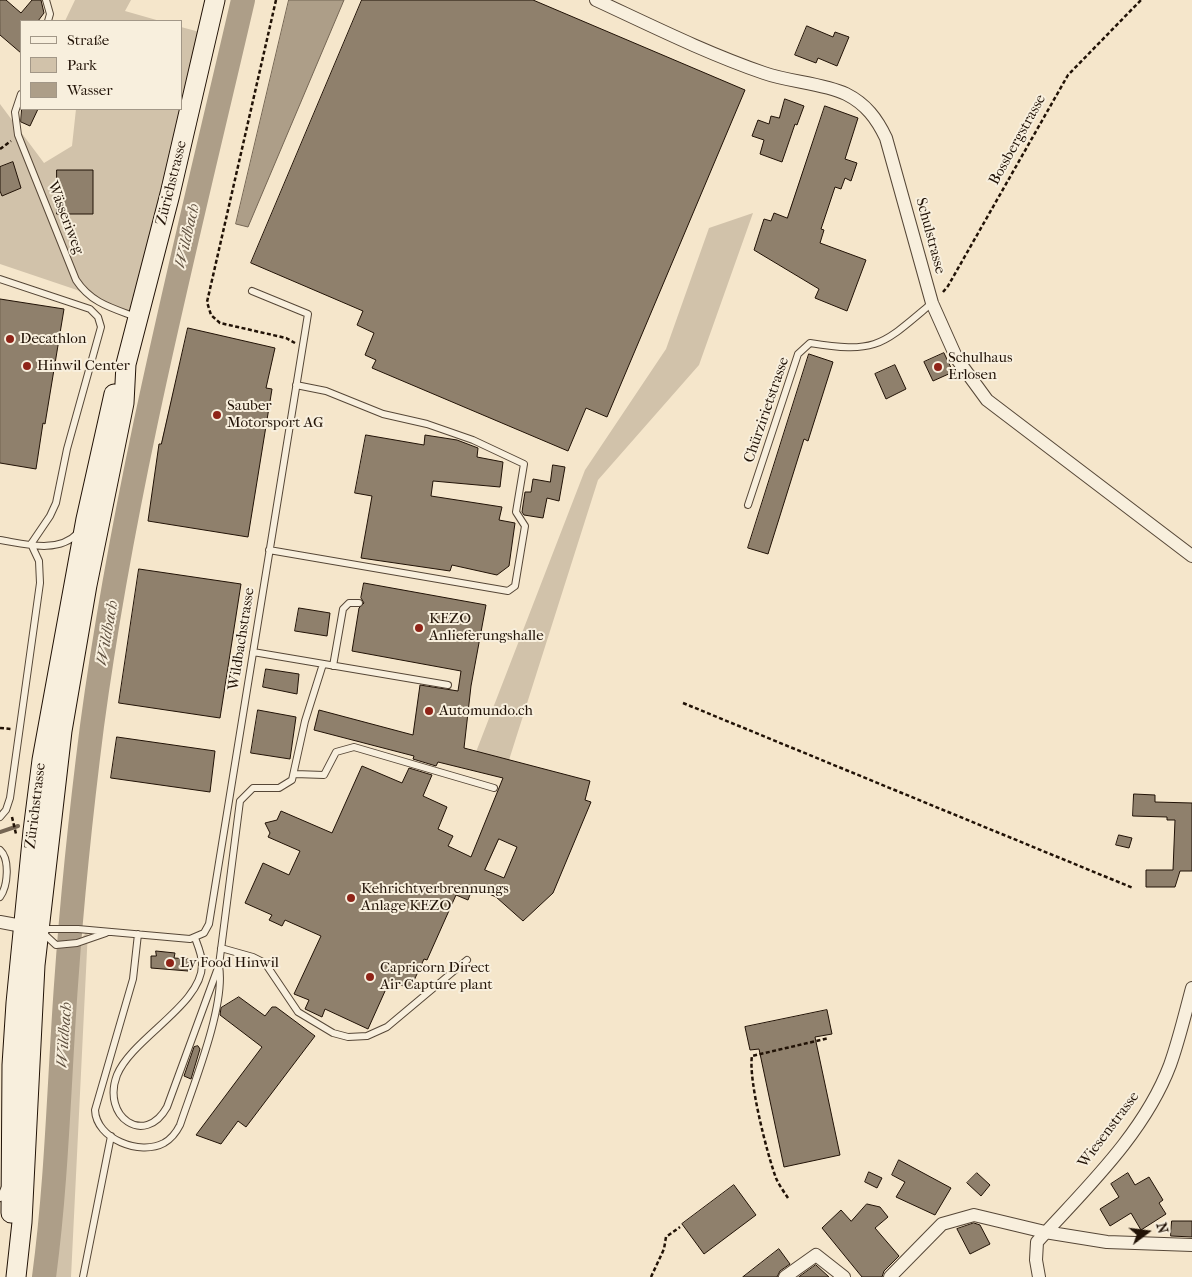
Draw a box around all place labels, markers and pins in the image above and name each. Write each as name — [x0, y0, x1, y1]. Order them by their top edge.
place label: Decathlon — [20, 330, 86, 348]
marker: Decathlon — [4, 333, 16, 345]
place label: Schulhaus Erlosen — [948, 349, 1012, 384]
place label: Hinwil Center — [37, 357, 130, 375]
marker: Hinwil Center — [21, 360, 33, 372]
marker: Schulhaus Erlosen — [932, 361, 944, 373]
place label: Sauber Motorsport AG — [227, 397, 324, 432]
marker: Sauber Motorsport AG — [211, 409, 223, 421]
place label: KEZO Anlieferungshalle — [429, 610, 544, 645]
marker: KEZO Anlieferungshalle — [413, 622, 425, 634]
place label: Automundo.ch — [439, 702, 533, 720]
marker: Automundo.ch — [423, 705, 435, 717]
place label: Kehrichtverbrennungs Anlage KEZO — [361, 880, 509, 915]
marker: Kehrichtverbrennungs Anlage KEZO — [345, 892, 357, 904]
place label: Ly Food Hinwil — [180, 954, 279, 972]
marker: Ly Food Hinwil — [164, 957, 176, 969]
place label: Capricorn Direct Air Capture plant — [380, 959, 493, 994]
marker: Capricorn Direct Air Capture plant — [364, 971, 376, 983]

